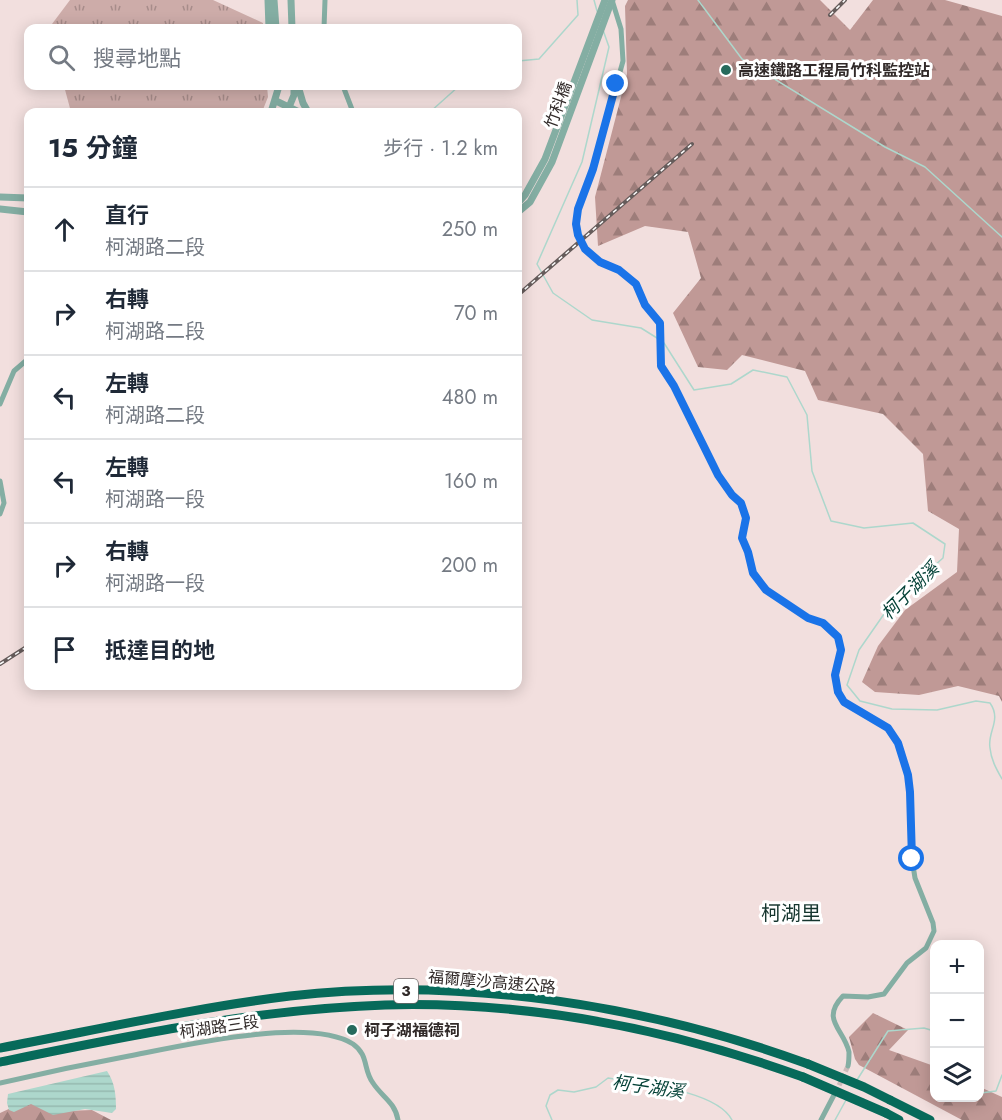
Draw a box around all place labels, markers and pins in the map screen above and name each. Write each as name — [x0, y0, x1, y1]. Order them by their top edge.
place label: 高速鐵路工程局竹科監控站 — [738, 59, 930, 82]
marker: 高速鐵路工程局竹科監控站 — [719, 63, 733, 77]
place label: 柯子湖福德祠 — [364, 1019, 460, 1042]
marker: 柯子湖福德祠 — [345, 1023, 359, 1037]

